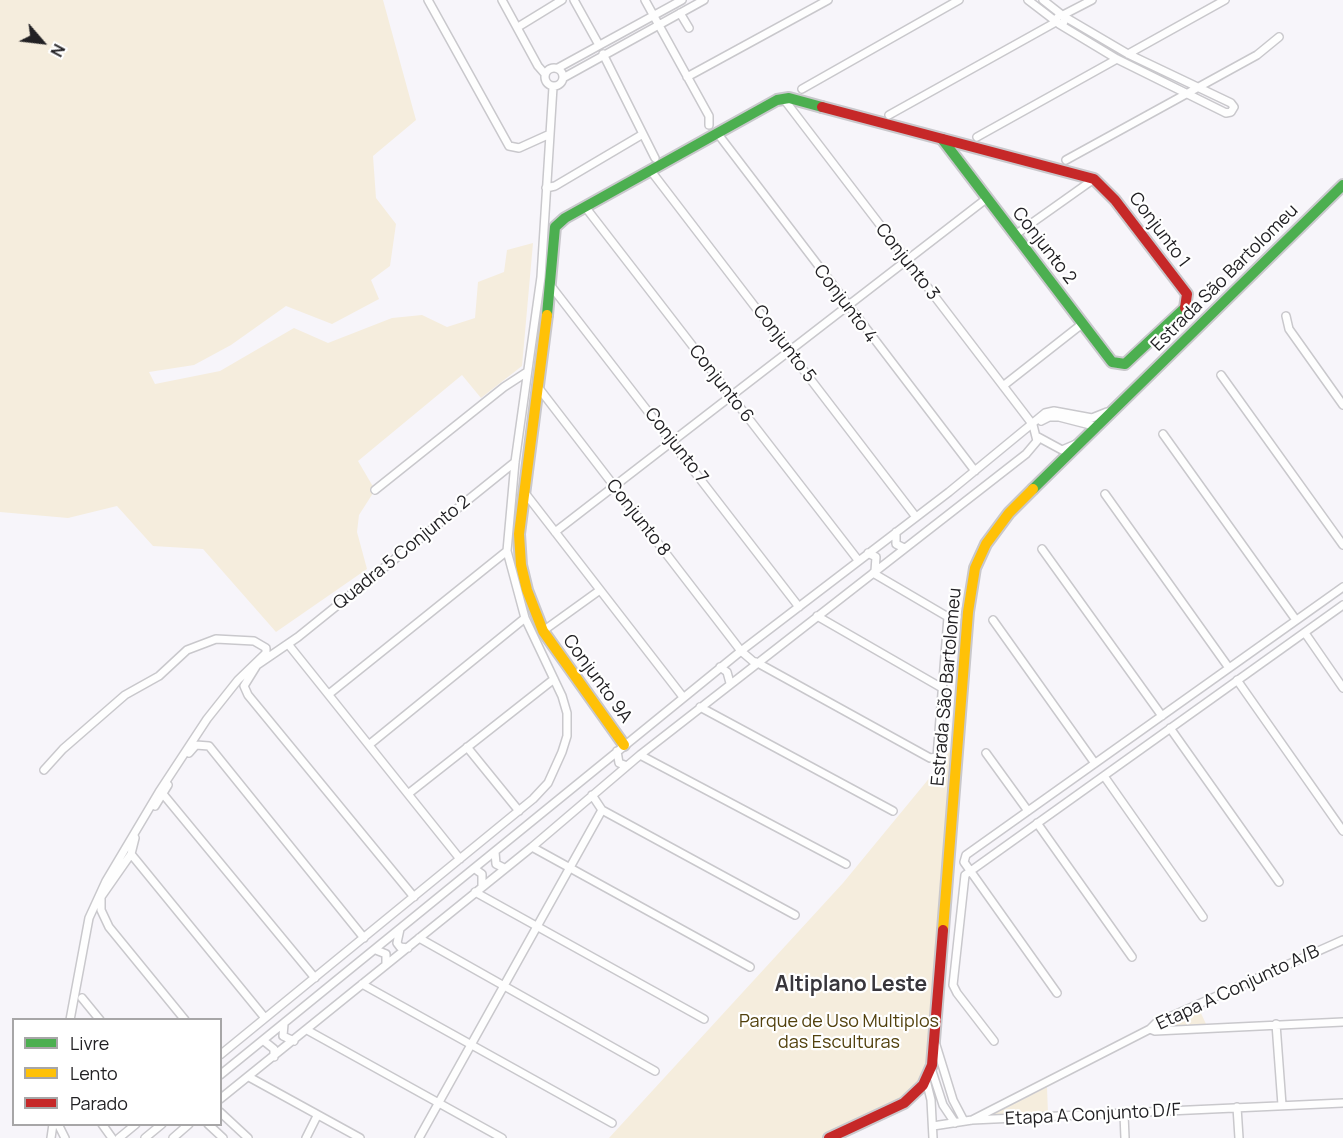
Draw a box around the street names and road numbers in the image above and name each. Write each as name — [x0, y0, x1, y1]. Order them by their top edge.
street label: Conjunto 1 — [1124, 188, 1194, 272]
street label: Estrada São Bartolomeu — [1147, 200, 1303, 356]
street label: Conjunto 2 — [1007, 203, 1081, 289]
street label: Conjunto 3 — [870, 219, 944, 305]
street label: Conjunto 4 — [809, 261, 881, 347]
street label: Conjunto 5 — [748, 301, 820, 387]
street label: Conjunto 6 — [684, 341, 758, 427]
street label: Conjunto 7 — [640, 404, 712, 488]
street label: Conjunto 8 — [601, 475, 675, 561]
street label: Quadra 5 Conjunto 2 — [329, 491, 475, 615]
street label: Estrada São Bartolomeu — [928, 587, 966, 787]
street label: Conjunto 9A — [558, 631, 636, 727]
street label: Etapa A Conjunto A/B — [1153, 941, 1323, 1035]
street label: Etapa A Conjunto D/F — [1005, 1100, 1181, 1130]

